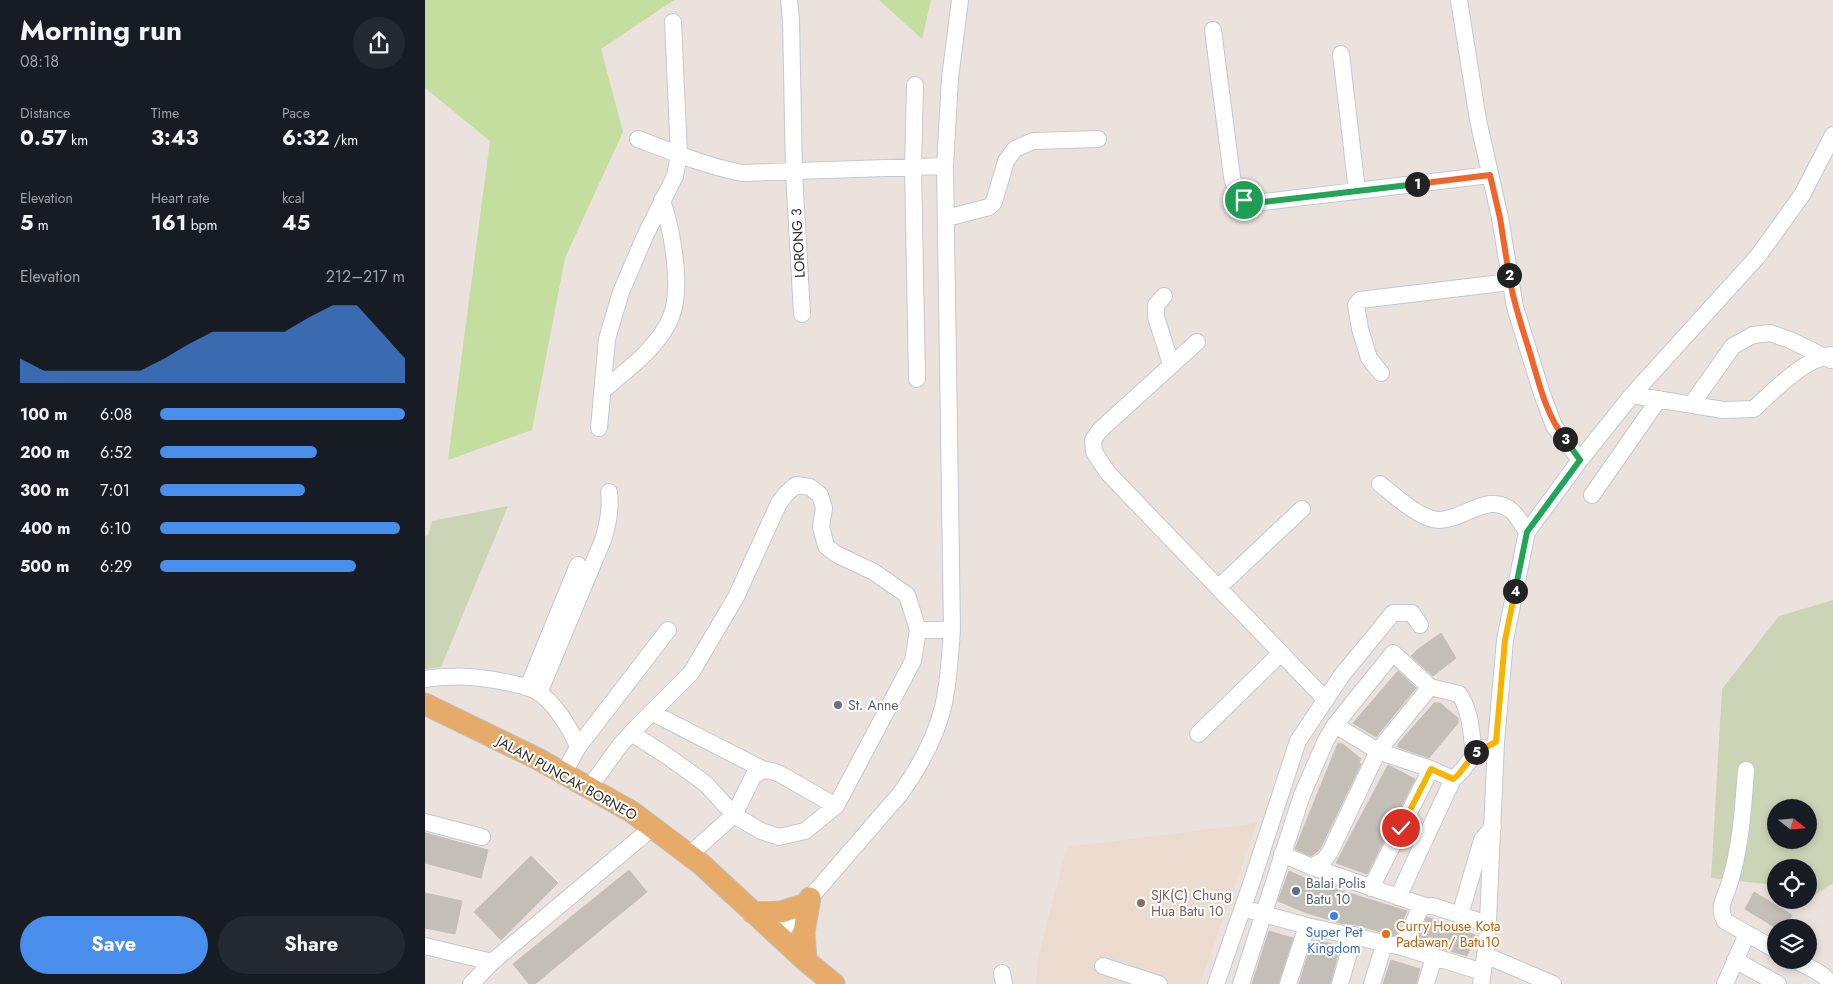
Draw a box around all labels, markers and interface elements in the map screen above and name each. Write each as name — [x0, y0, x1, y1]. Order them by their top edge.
text: Morning run — [20, 10, 182, 51]
button: share — [353, 17, 405, 69]
text: 08:18 — [20, 50, 59, 73]
text: Distance — [20, 103, 70, 123]
text: Time — [151, 103, 179, 123]
text: Pace — [282, 103, 310, 123]
text: 0.57 — [20, 123, 67, 153]
text: 3:43 — [151, 123, 199, 153]
text: 6:32 — [282, 123, 330, 153]
text: km — [67, 130, 88, 150]
text: /km — [330, 130, 358, 150]
pin: 1 — [1405, 172, 1429, 196]
text: 1 — [1414, 174, 1421, 194]
pin — [1223, 179, 1265, 221]
icon: arrive — [1230, 186, 1258, 214]
text: Elevation — [20, 188, 73, 208]
text: Heart rate — [151, 188, 209, 208]
text: kcal — [282, 188, 305, 208]
street label: LORONG 3 — [786, 207, 810, 278]
text: 5 — [20, 208, 34, 238]
text: 161 — [151, 208, 186, 238]
text: 45 — [282, 208, 310, 238]
text: m — [34, 215, 49, 235]
text: bpm — [186, 215, 218, 235]
pin: 2 — [1497, 262, 1521, 288]
text: Elevation — [20, 265, 80, 288]
text: 212–217 m — [326, 265, 405, 288]
text: 2 — [1505, 265, 1514, 285]
text: 100 m — [20, 403, 67, 426]
text: 6:08 — [100, 403, 132, 426]
pin: 3 — [1553, 426, 1577, 452]
text: 3 — [1561, 429, 1570, 449]
text: 200 m — [20, 441, 70, 464]
text: 6:52 — [100, 441, 132, 464]
text: 300 m — [20, 479, 69, 502]
text: 7:01 — [100, 479, 130, 502]
text: 400 m — [20, 517, 70, 540]
text: 6:10 — [100, 517, 131, 540]
text: 500 m — [20, 555, 69, 578]
text: 6:29 — [100, 555, 132, 578]
pin: 4 — [1503, 578, 1527, 604]
text: 4 — [1511, 581, 1520, 601]
place label: St. Anne — [848, 695, 899, 715]
marker: St. Anne — [832, 699, 844, 711]
street label: JALAN PUNCAK BORNEO — [491, 730, 641, 825]
pin: 5 — [1463, 740, 1489, 764]
text: 5 — [1472, 742, 1481, 762]
north arrow — [1767, 799, 1817, 849]
map controls — [1767, 799, 1817, 969]
pin — [1380, 807, 1422, 849]
icon: check — [1387, 814, 1415, 842]
button: locate — [1767, 859, 1817, 909]
place label: Balai Polis Batu 10 — [1306, 873, 1366, 909]
place label: SJK(C) Chung Hua Batu 10 — [1151, 885, 1232, 921]
marker: Balai Polis Batu 10 — [1290, 885, 1302, 897]
marker: SJK(C) Chung Hua Batu 10 — [1135, 897, 1147, 909]
marker: Super Pet Kingdom — [1328, 910, 1340, 922]
button: Save — [20, 916, 208, 974]
button: Share — [218, 916, 405, 974]
place label: Curry House Kota Padawan/ Batu10 — [1396, 916, 1501, 952]
button: layers — [1767, 919, 1817, 969]
place label: Super Pet Kingdom — [1305, 922, 1363, 958]
marker: Curry House Kota Padawan/ Batu10 — [1380, 928, 1392, 940]

